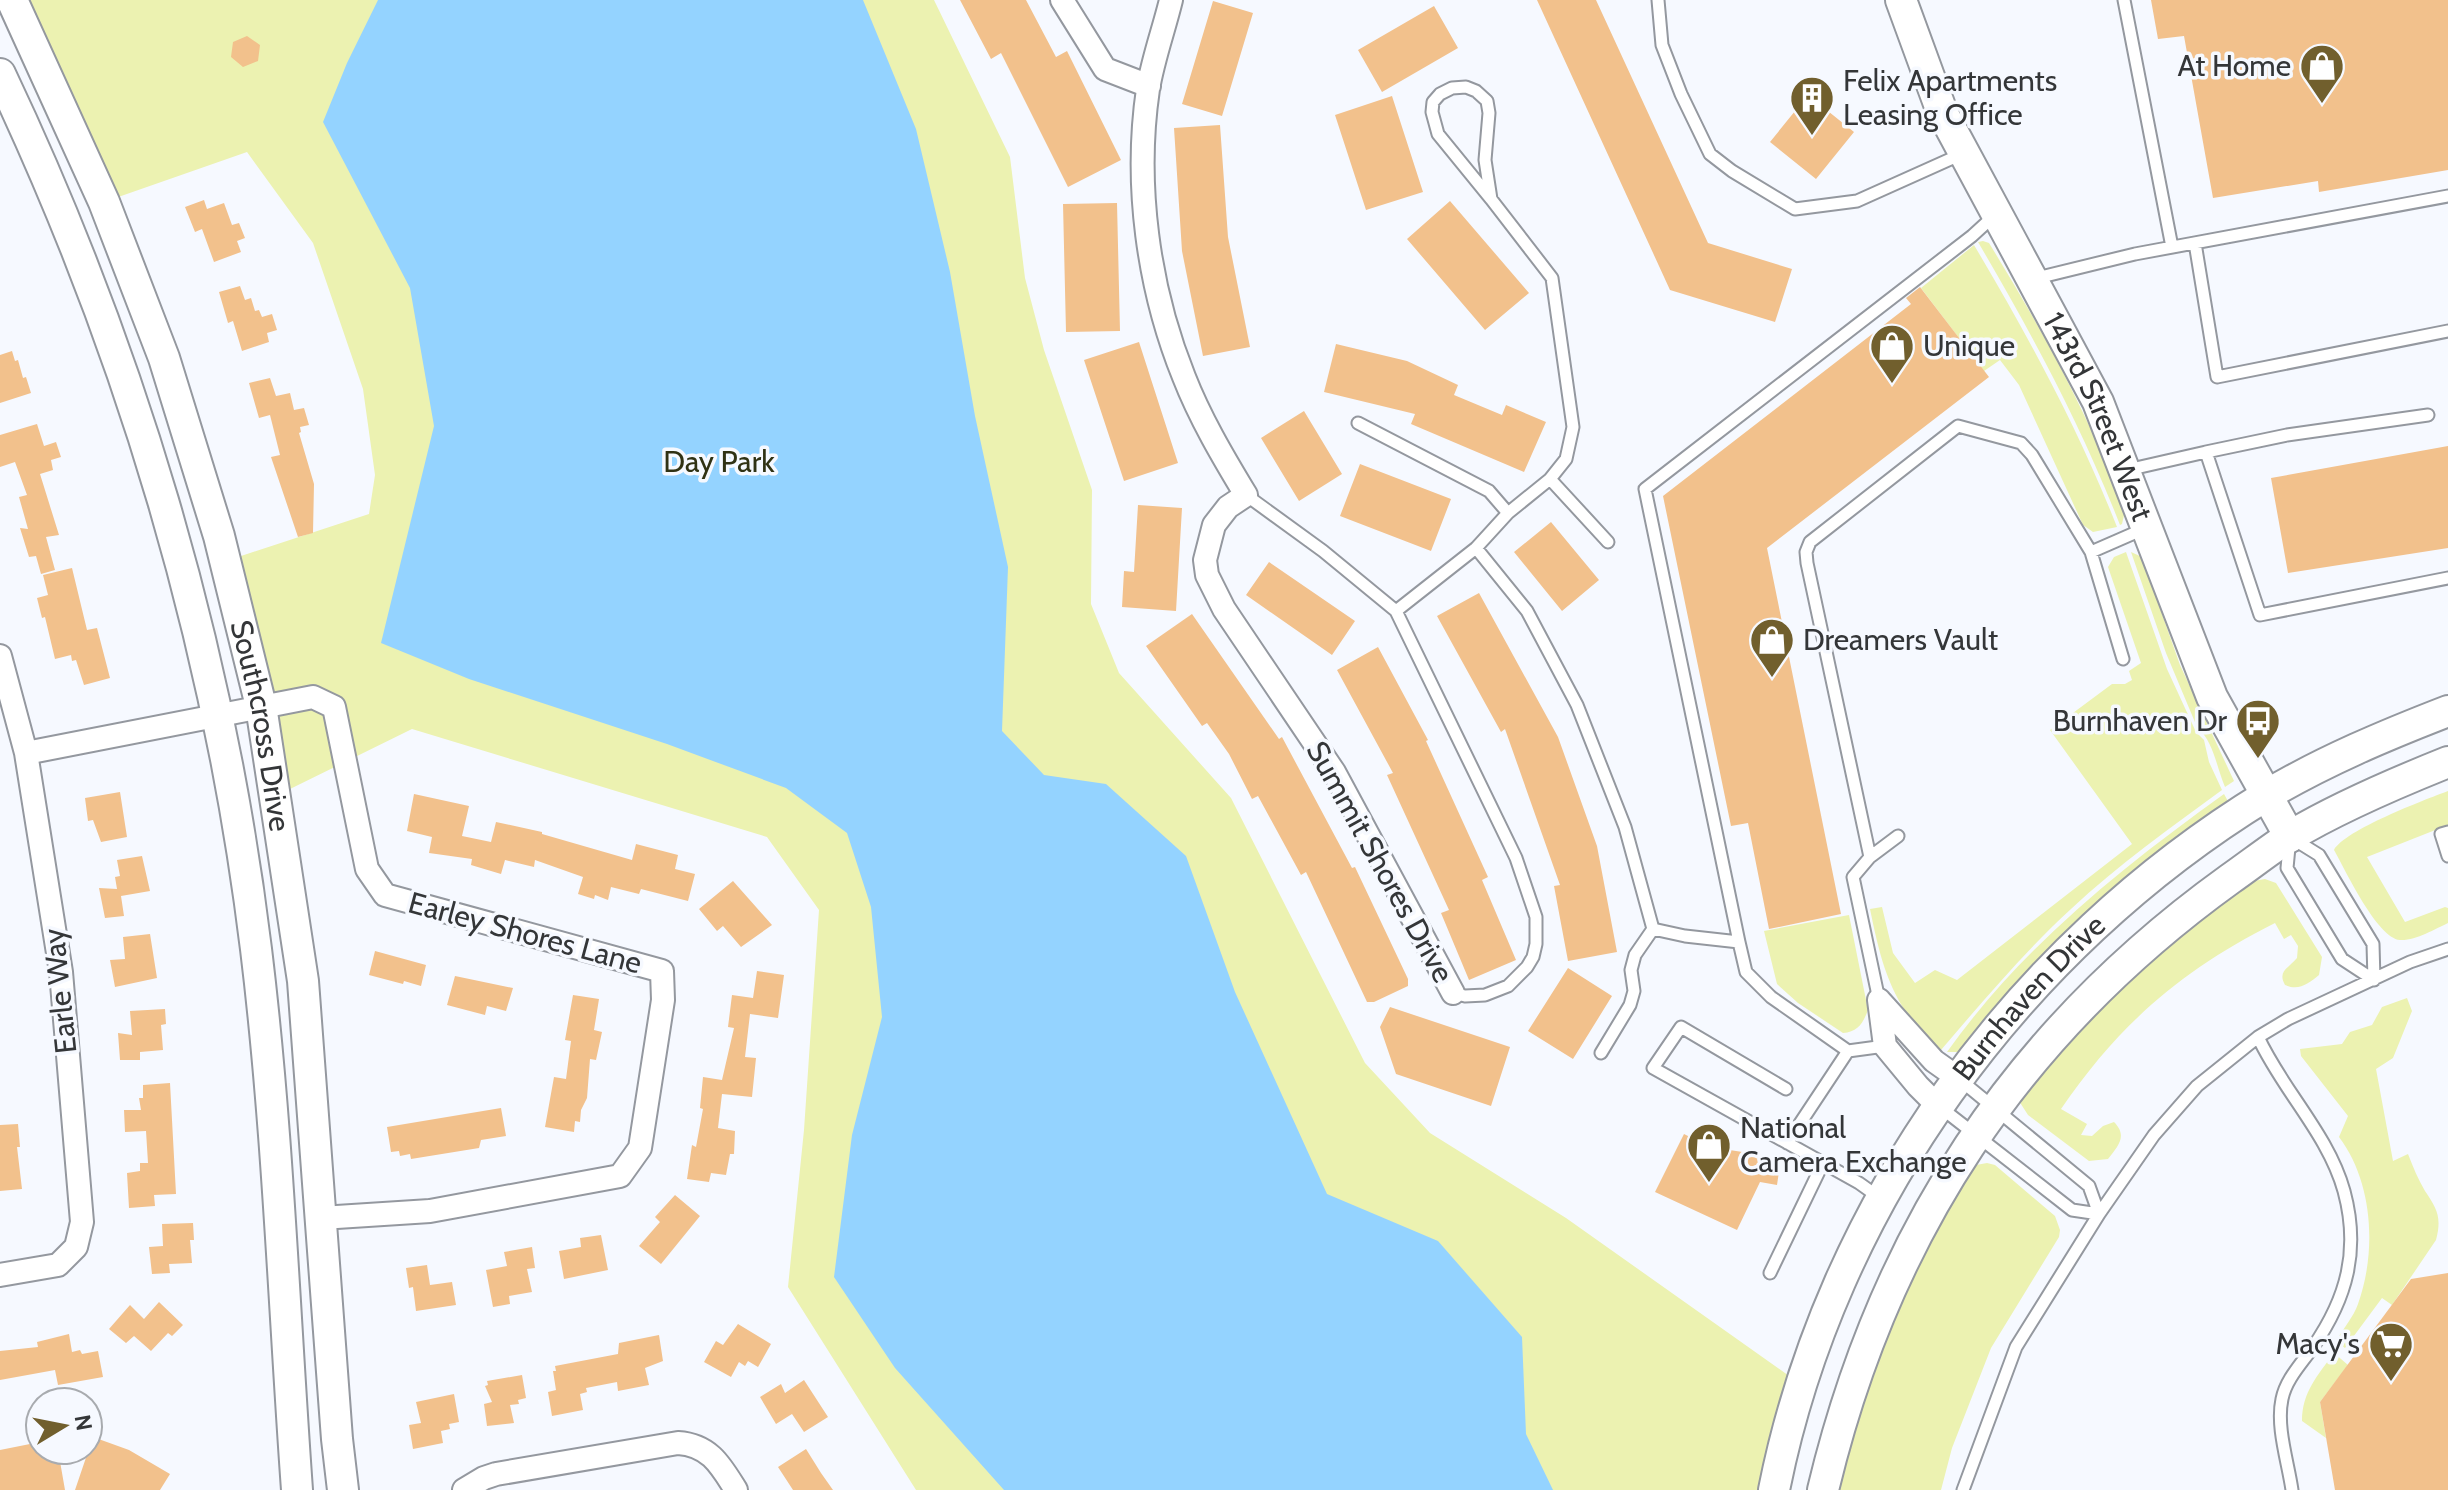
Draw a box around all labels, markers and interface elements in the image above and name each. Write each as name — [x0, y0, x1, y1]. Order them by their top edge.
shop icon: At Home — [2298, 42, 2346, 105]
place label: At Home — [2178, 47, 2291, 84]
place label: Felix Apartments Leasing Office — [1843, 62, 2057, 133]
building icon: Felix Apartments Leasing Office — [1788, 74, 1836, 137]
street label: 143rd Street West — [2035, 306, 2161, 526]
shop icon: Unique — [1868, 322, 1916, 385]
place label: Unique — [1923, 327, 2015, 364]
park label: Day Park — [663, 443, 775, 480]
street label: Southcross Drive — [222, 616, 299, 834]
shop icon: Dreamers Vault — [1748, 616, 1796, 679]
place label: Dreamers Vault — [1803, 621, 1998, 658]
bus stop icon: Burnhaven Dr — [2234, 697, 2282, 760]
place label: Burnhaven Dr — [2053, 702, 2228, 739]
street label: Summit Shores Drive — [1299, 735, 1462, 989]
street label: Earley Shores Lane — [405, 884, 646, 981]
street label: Burnhaven Drive — [1944, 907, 2113, 1088]
street label: Earle Way — [35, 927, 84, 1055]
place label: National Camera Exchange — [1740, 1109, 1967, 1180]
shop icon: National Camera Exchange — [1685, 1121, 1733, 1184]
supermarket icon: Macy's — [2367, 1320, 2415, 1383]
place label: Macy's — [2275, 1325, 2360, 1362]
north arrow — [24, 1386, 104, 1466]
text: N — [69, 1413, 98, 1433]

